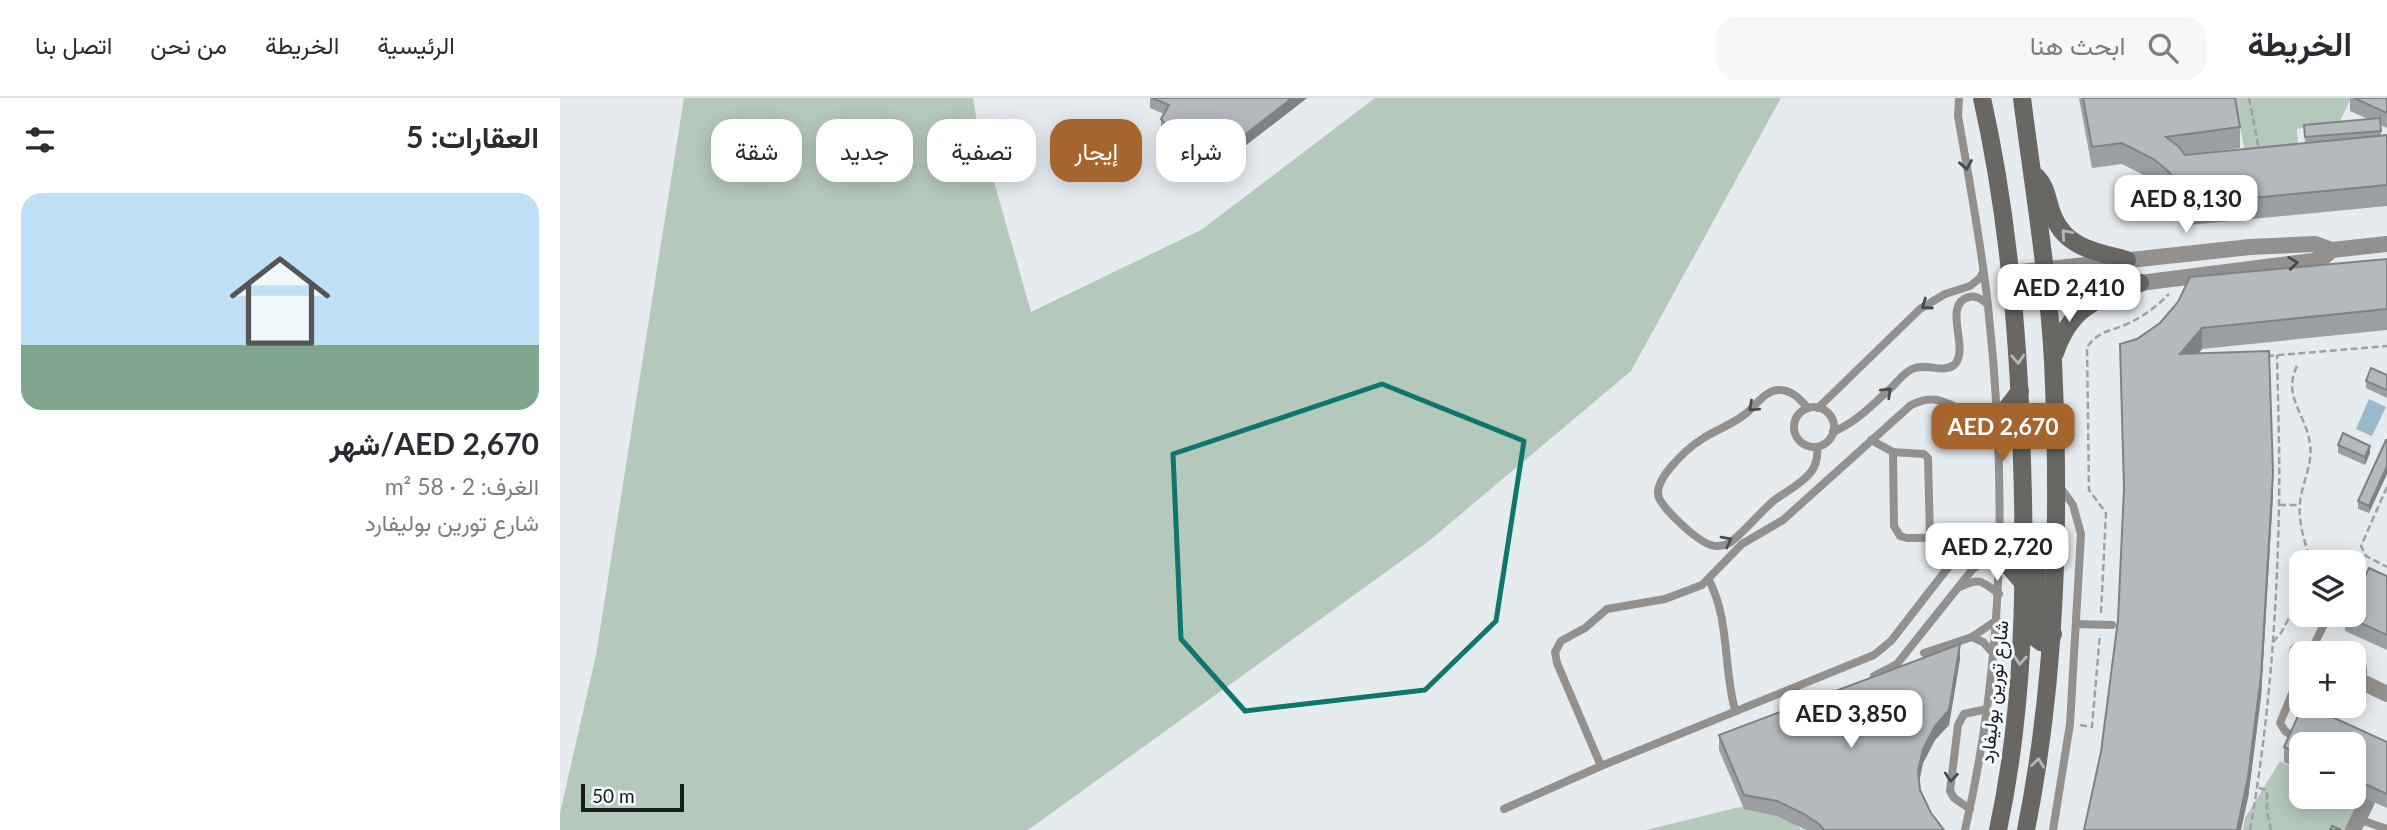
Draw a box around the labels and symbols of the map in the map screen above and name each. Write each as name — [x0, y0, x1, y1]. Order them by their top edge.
one-way arrow — [1958, 159, 1973, 171]
pin: AED 8,130 — [2106, 176, 2266, 235]
one-way arrow — [2062, 229, 2074, 242]
one-way arrow — [2287, 256, 2299, 271]
pin: AED 2,410 — [1989, 264, 2149, 324]
one-way arrow — [1921, 297, 1934, 309]
one-way arrow — [2010, 354, 2025, 365]
one-way arrow — [1879, 387, 1892, 400]
one-way arrow — [1748, 399, 1761, 412]
pin: AED 2,670 — [1923, 404, 2083, 463]
pin: AED 2,720 — [1917, 524, 2077, 583]
one-way arrow — [1720, 535, 1733, 549]
street label: شارع تورين بوليفارد — [1975, 619, 2014, 765]
one-way arrow — [2013, 655, 2028, 666]
pin: AED 3,850 — [1771, 690, 1931, 750]
one-way arrow — [2030, 757, 2045, 769]
one-way arrow — [1944, 772, 1959, 783]
scale bar — [581, 781, 684, 813]

